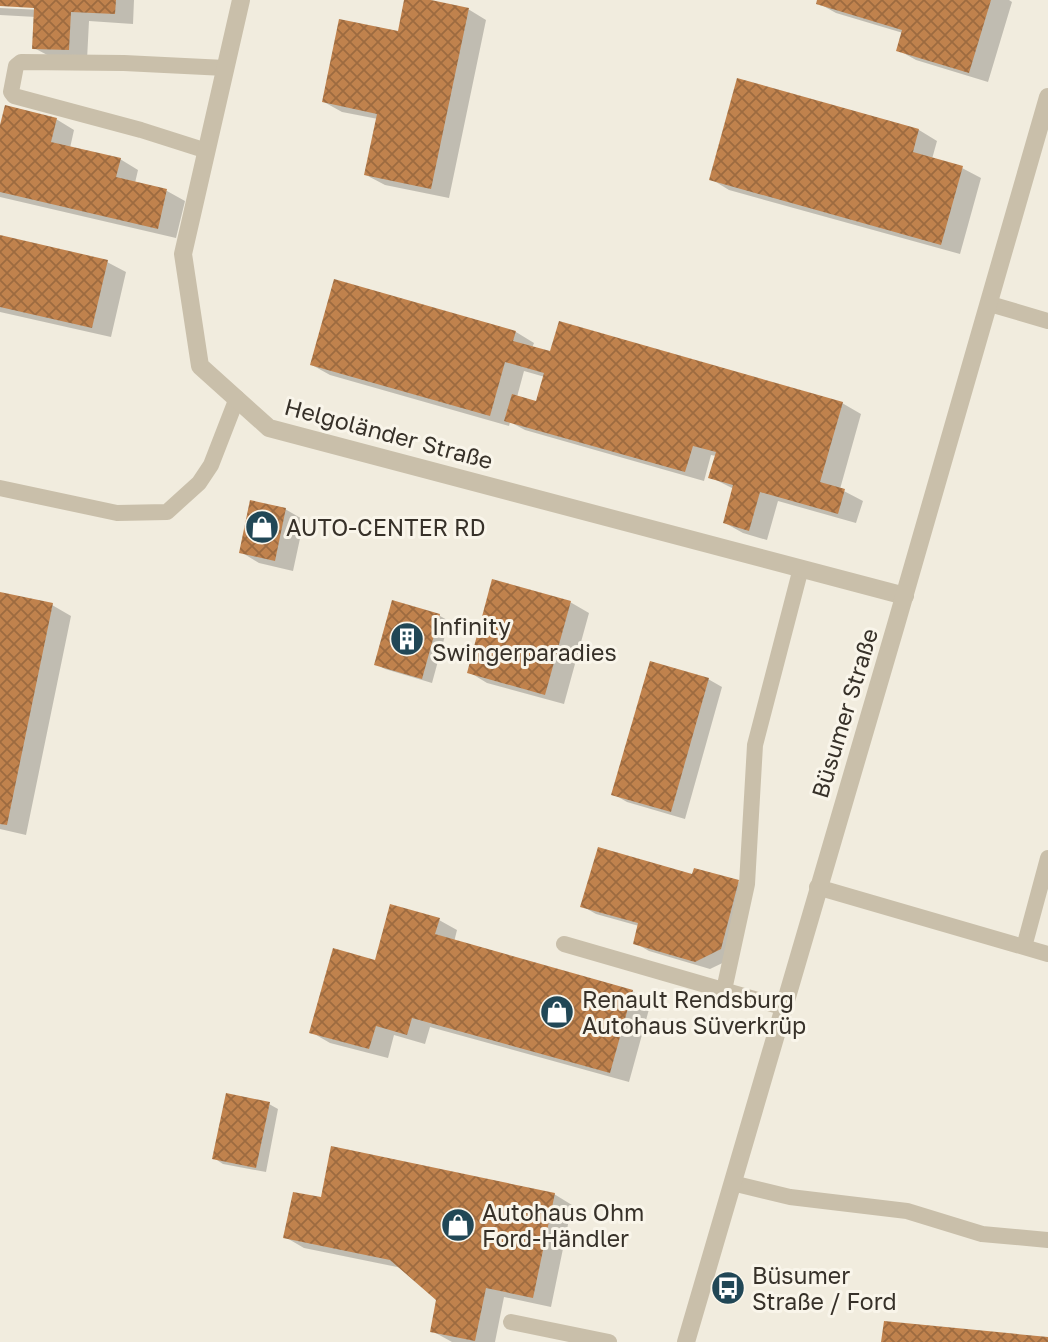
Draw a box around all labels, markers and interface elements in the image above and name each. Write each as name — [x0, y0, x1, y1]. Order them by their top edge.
street label: Helgoländer Straße — [282, 392, 496, 474]
shop icon: AUTO-CENTER RD — [243, 508, 281, 546]
place label: AUTO-CENTER RD — [286, 513, 486, 541]
place label: Infinity Swingerparadies — [432, 612, 617, 666]
building icon: Infinity Swingerparadies — [388, 620, 426, 658]
street label: Büsumer Straße — [805, 625, 883, 801]
place label: Renault Rendsburg Autohaus Süverkrüp — [582, 985, 806, 1039]
shop icon: Renault Rendsburg Autohaus Süverkrüp — [538, 993, 576, 1031]
place label: Autohaus Ohm Ford-Händler — [482, 1198, 644, 1252]
shop icon: Autohaus Ohm Ford-Händler — [439, 1206, 477, 1244]
place label: Büsumer Straße / Ford — [752, 1261, 897, 1315]
bus stop icon: Büsumer Straße / Ford — [709, 1269, 747, 1307]

